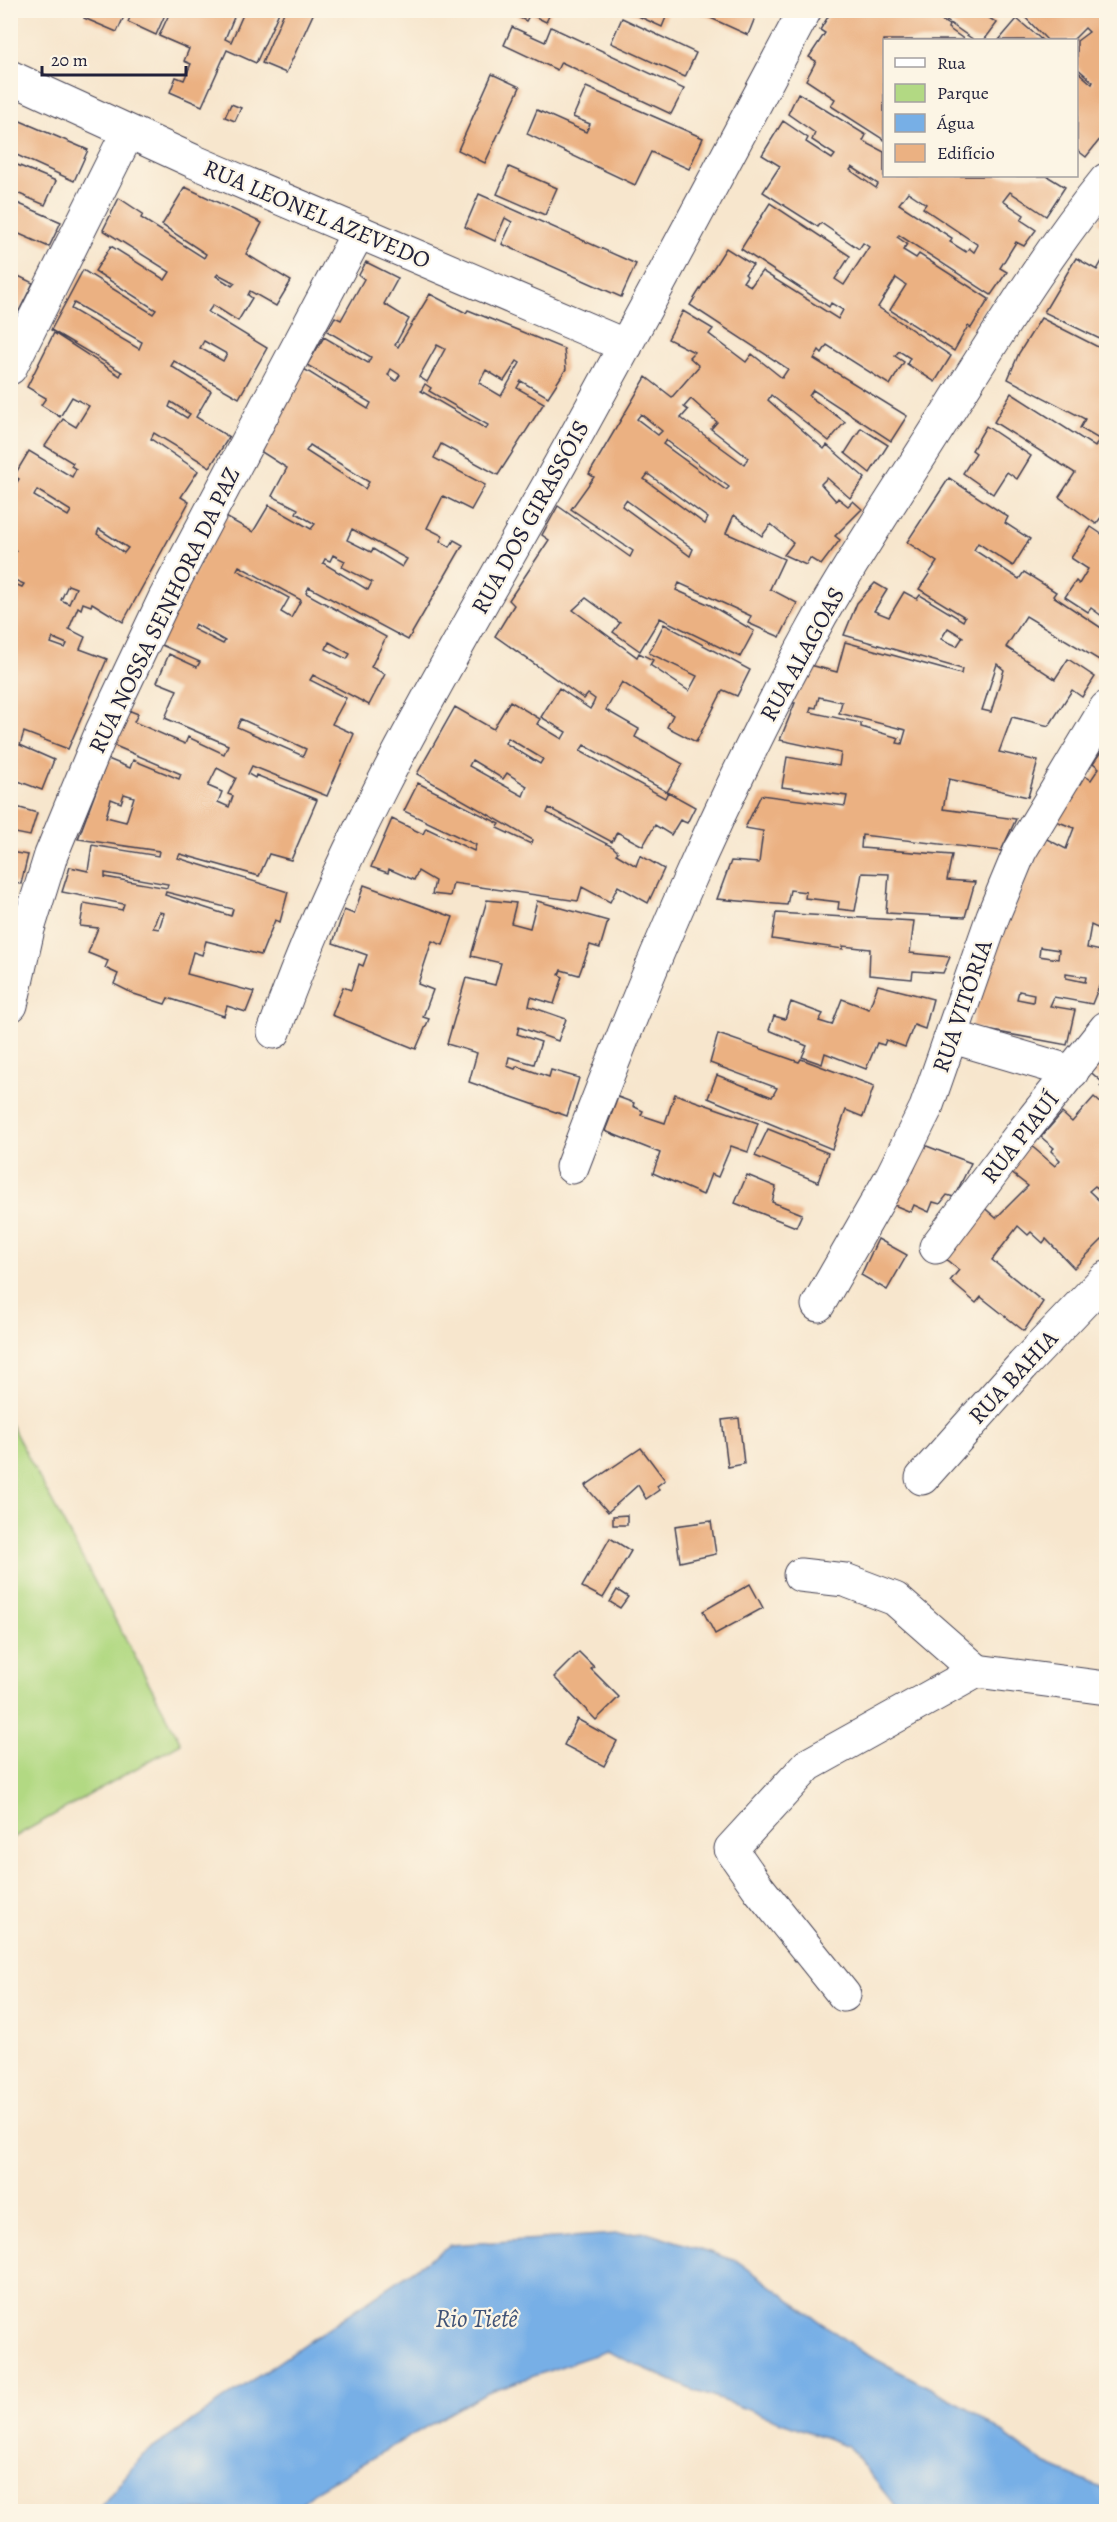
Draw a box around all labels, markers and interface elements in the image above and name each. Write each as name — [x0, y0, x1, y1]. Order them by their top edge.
scale bar — [42, 39, 186, 77]
legend — [883, 39, 1078, 177]
text: 20 m — [51, 48, 88, 72]
text: Rua — [937, 51, 966, 75]
text: Parque — [937, 81, 989, 105]
text: Água — [936, 111, 975, 135]
text: Edifício — [937, 141, 995, 165]
street label: RUA LEONEL AZEVEDO — [199, 152, 435, 276]
street label: RUA DOS GIRASSÓIS — [463, 414, 597, 620]
street label: RUA NOSSA SENHORA DA PAZ — [81, 461, 247, 759]
street label: RUA ALAGOAS — [752, 581, 852, 727]
street label: RUA VITÓRIA — [924, 934, 1000, 1077]
street label: RUA PIAUÍ — [974, 1084, 1066, 1190]
street label: RUA BAHIA — [961, 1322, 1066, 1431]
water label: Rio Tietê — [435, 2301, 519, 2336]

